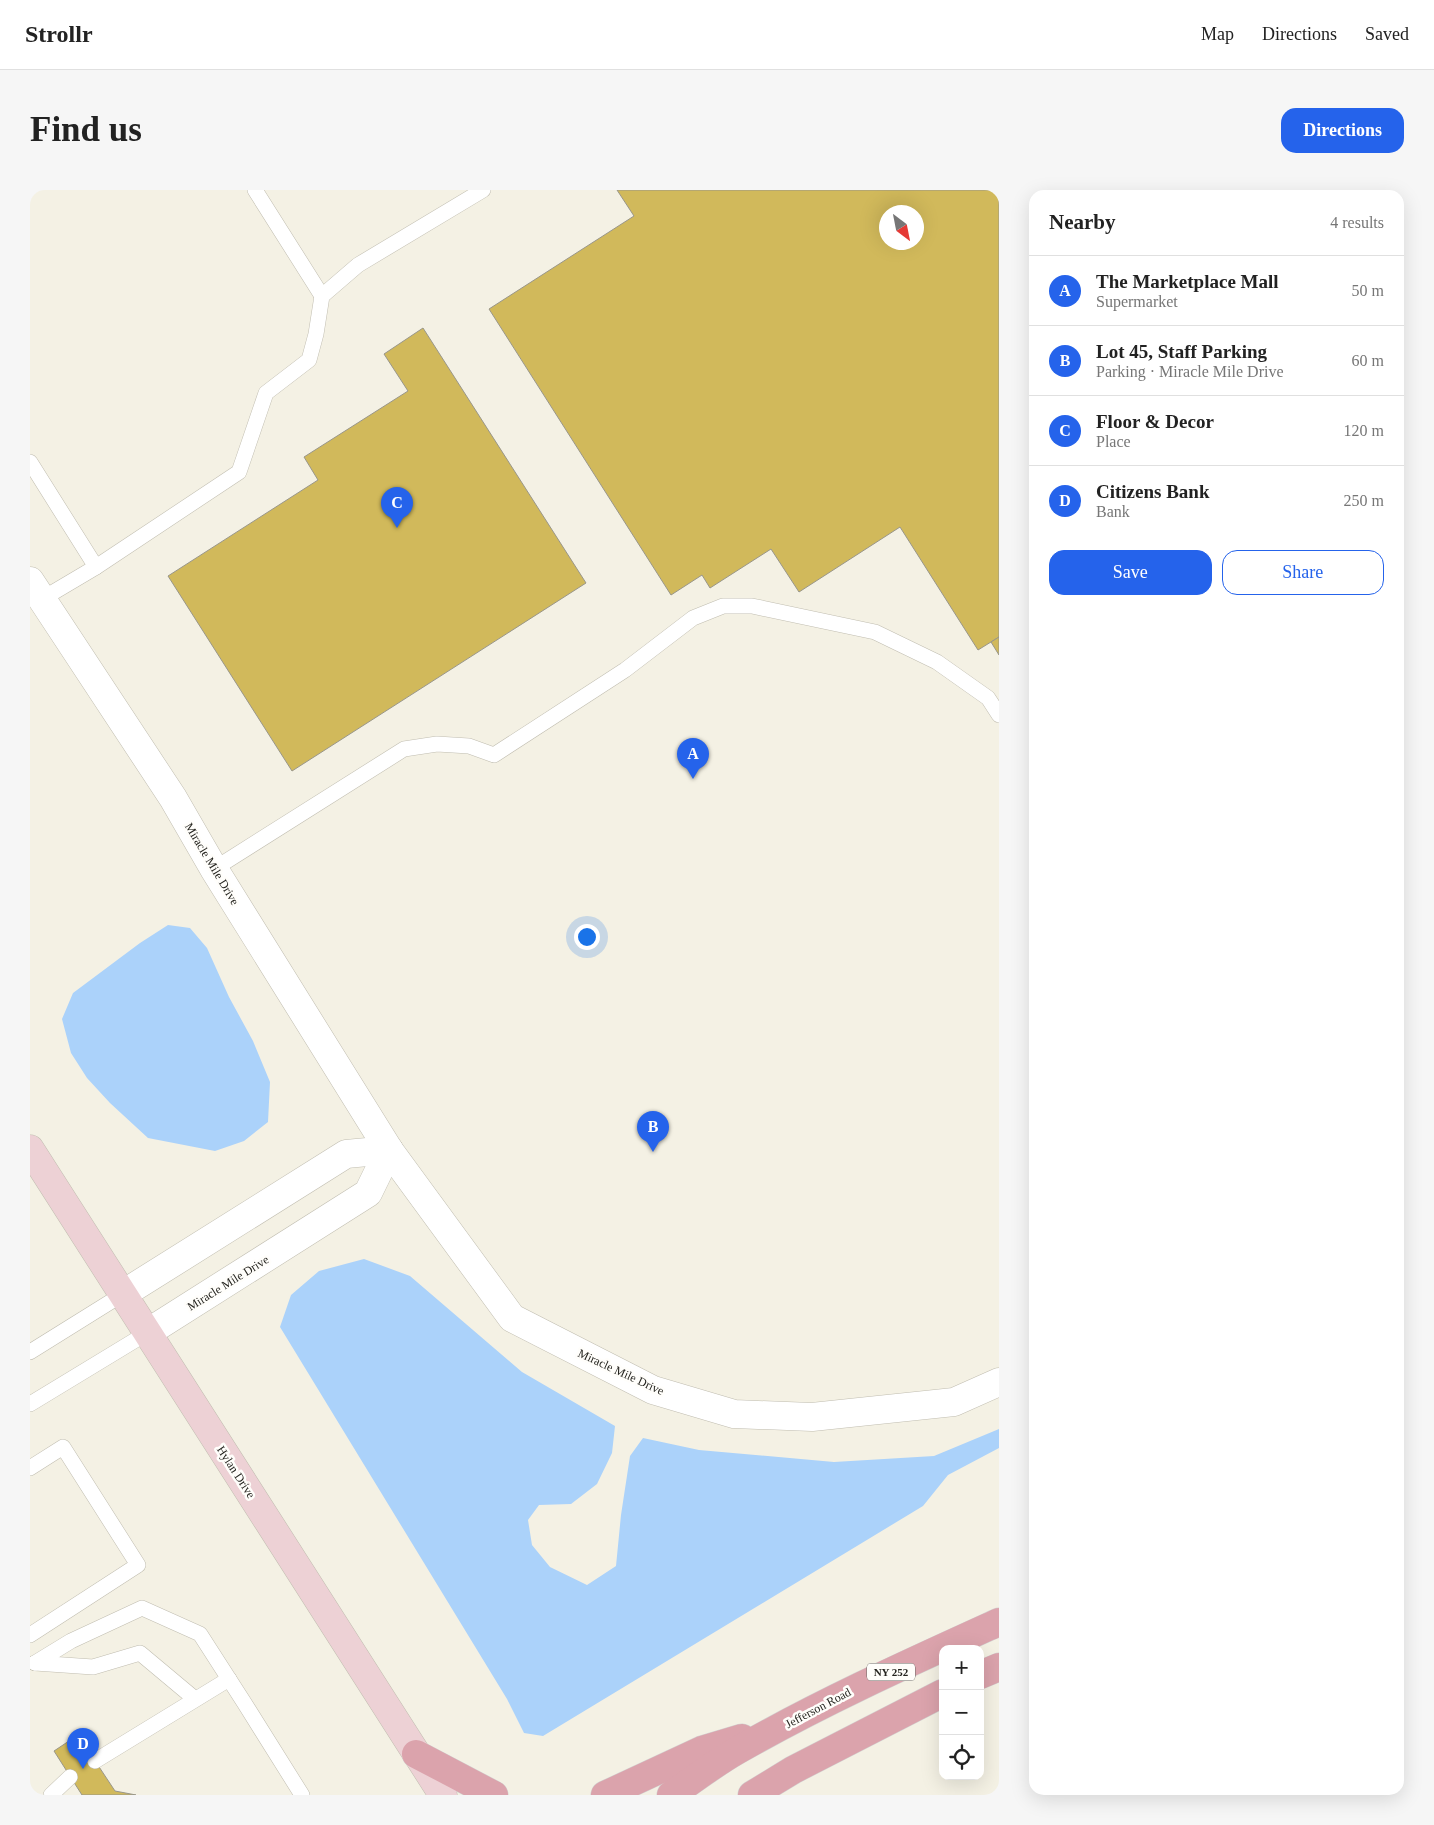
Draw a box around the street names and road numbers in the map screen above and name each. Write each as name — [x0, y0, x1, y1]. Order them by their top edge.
street label: Miracle Mile Drive — [182, 820, 242, 908]
street label: Miracle Mile Drive — [185, 1252, 271, 1314]
street label: Miracle Mile Drive — [576, 1346, 666, 1398]
street label: Hylan Drive — [214, 1443, 258, 1501]
road number: NY 252 — [867, 1664, 915, 1680]
street label: Jefferson Road — [783, 1685, 853, 1731]

